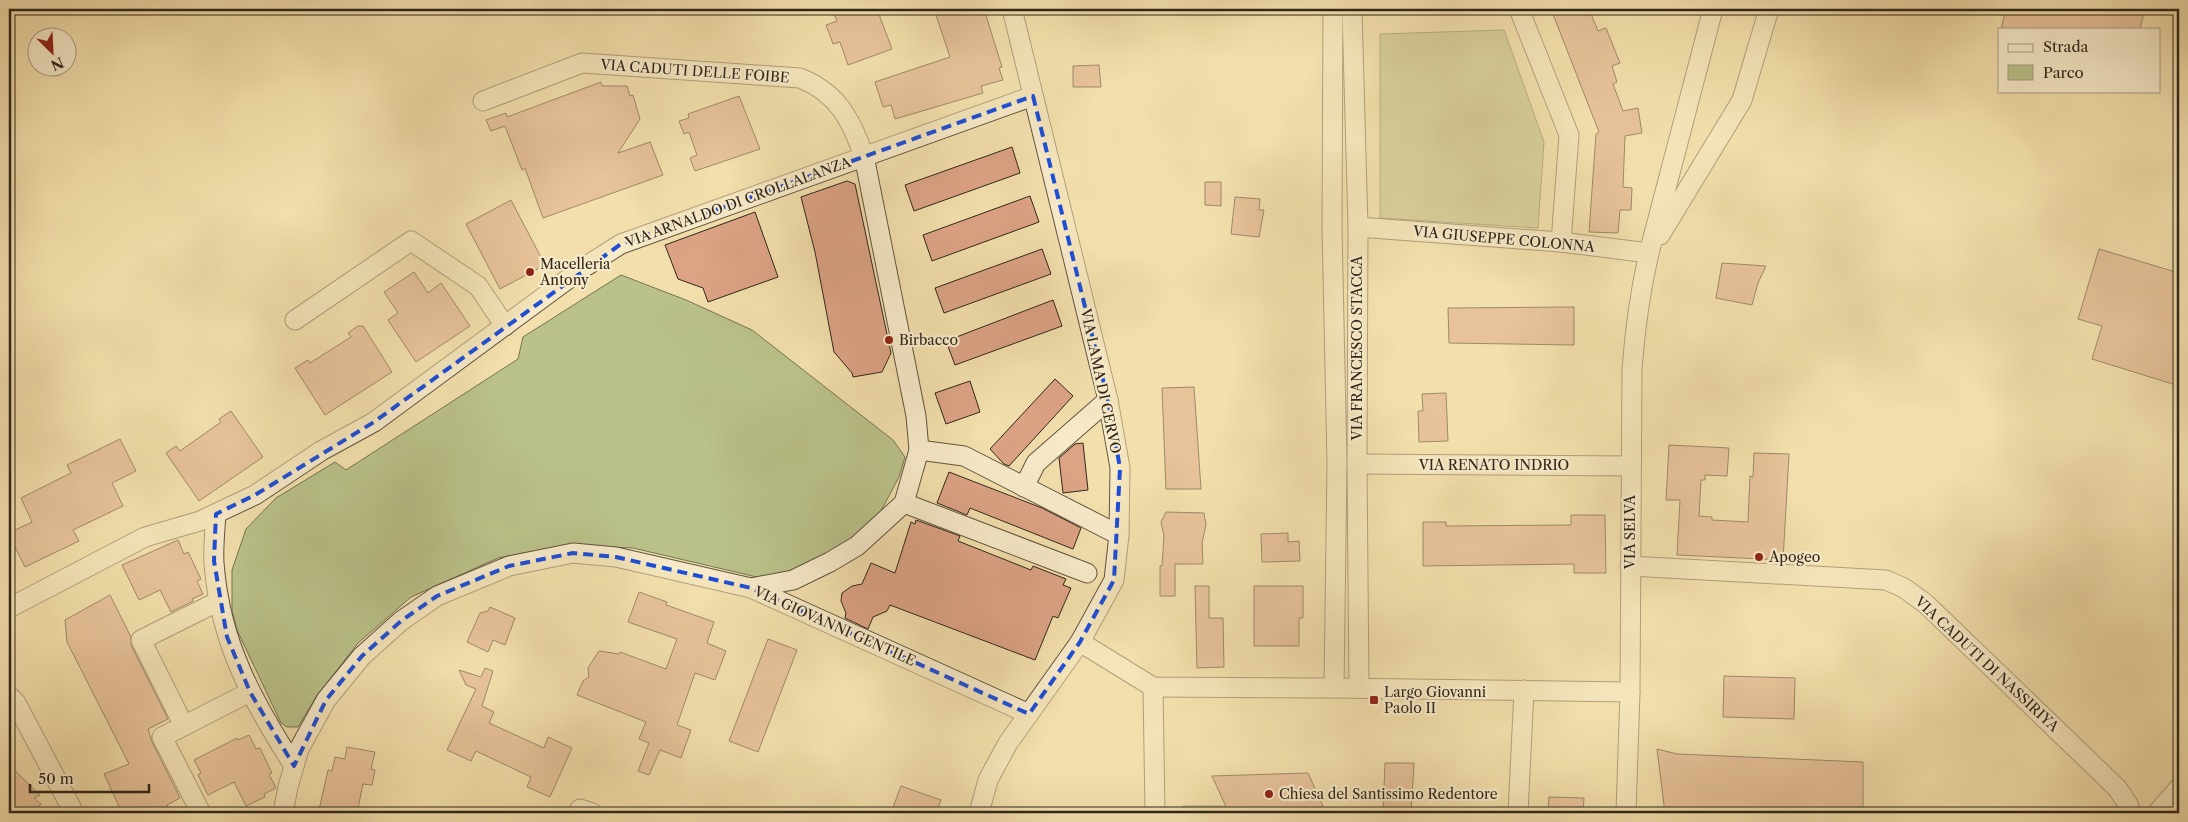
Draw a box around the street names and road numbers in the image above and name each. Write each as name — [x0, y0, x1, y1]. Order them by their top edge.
street label: VIA CADUTI DELLE FOIBE — [599, 55, 790, 87]
street label: VIA ARNALDO DI CROLLALANZA — [622, 152, 854, 252]
street label: VIA GIUSEPPE COLONNA — [1411, 222, 1596, 256]
street label: VIA FRANCESCO STACCA — [1348, 255, 1366, 441]
street label: VIA LAMA DI CERVO — [1077, 306, 1125, 455]
street label: VIA RENATO INDRIO — [1418, 456, 1569, 474]
street label: VIA SELVA — [1621, 494, 1639, 570]
street label: VIA GIOVANNI GENTILE — [750, 582, 919, 670]
street label: VIA CADUTI DI NASSIRIYA — [1910, 592, 2063, 736]

